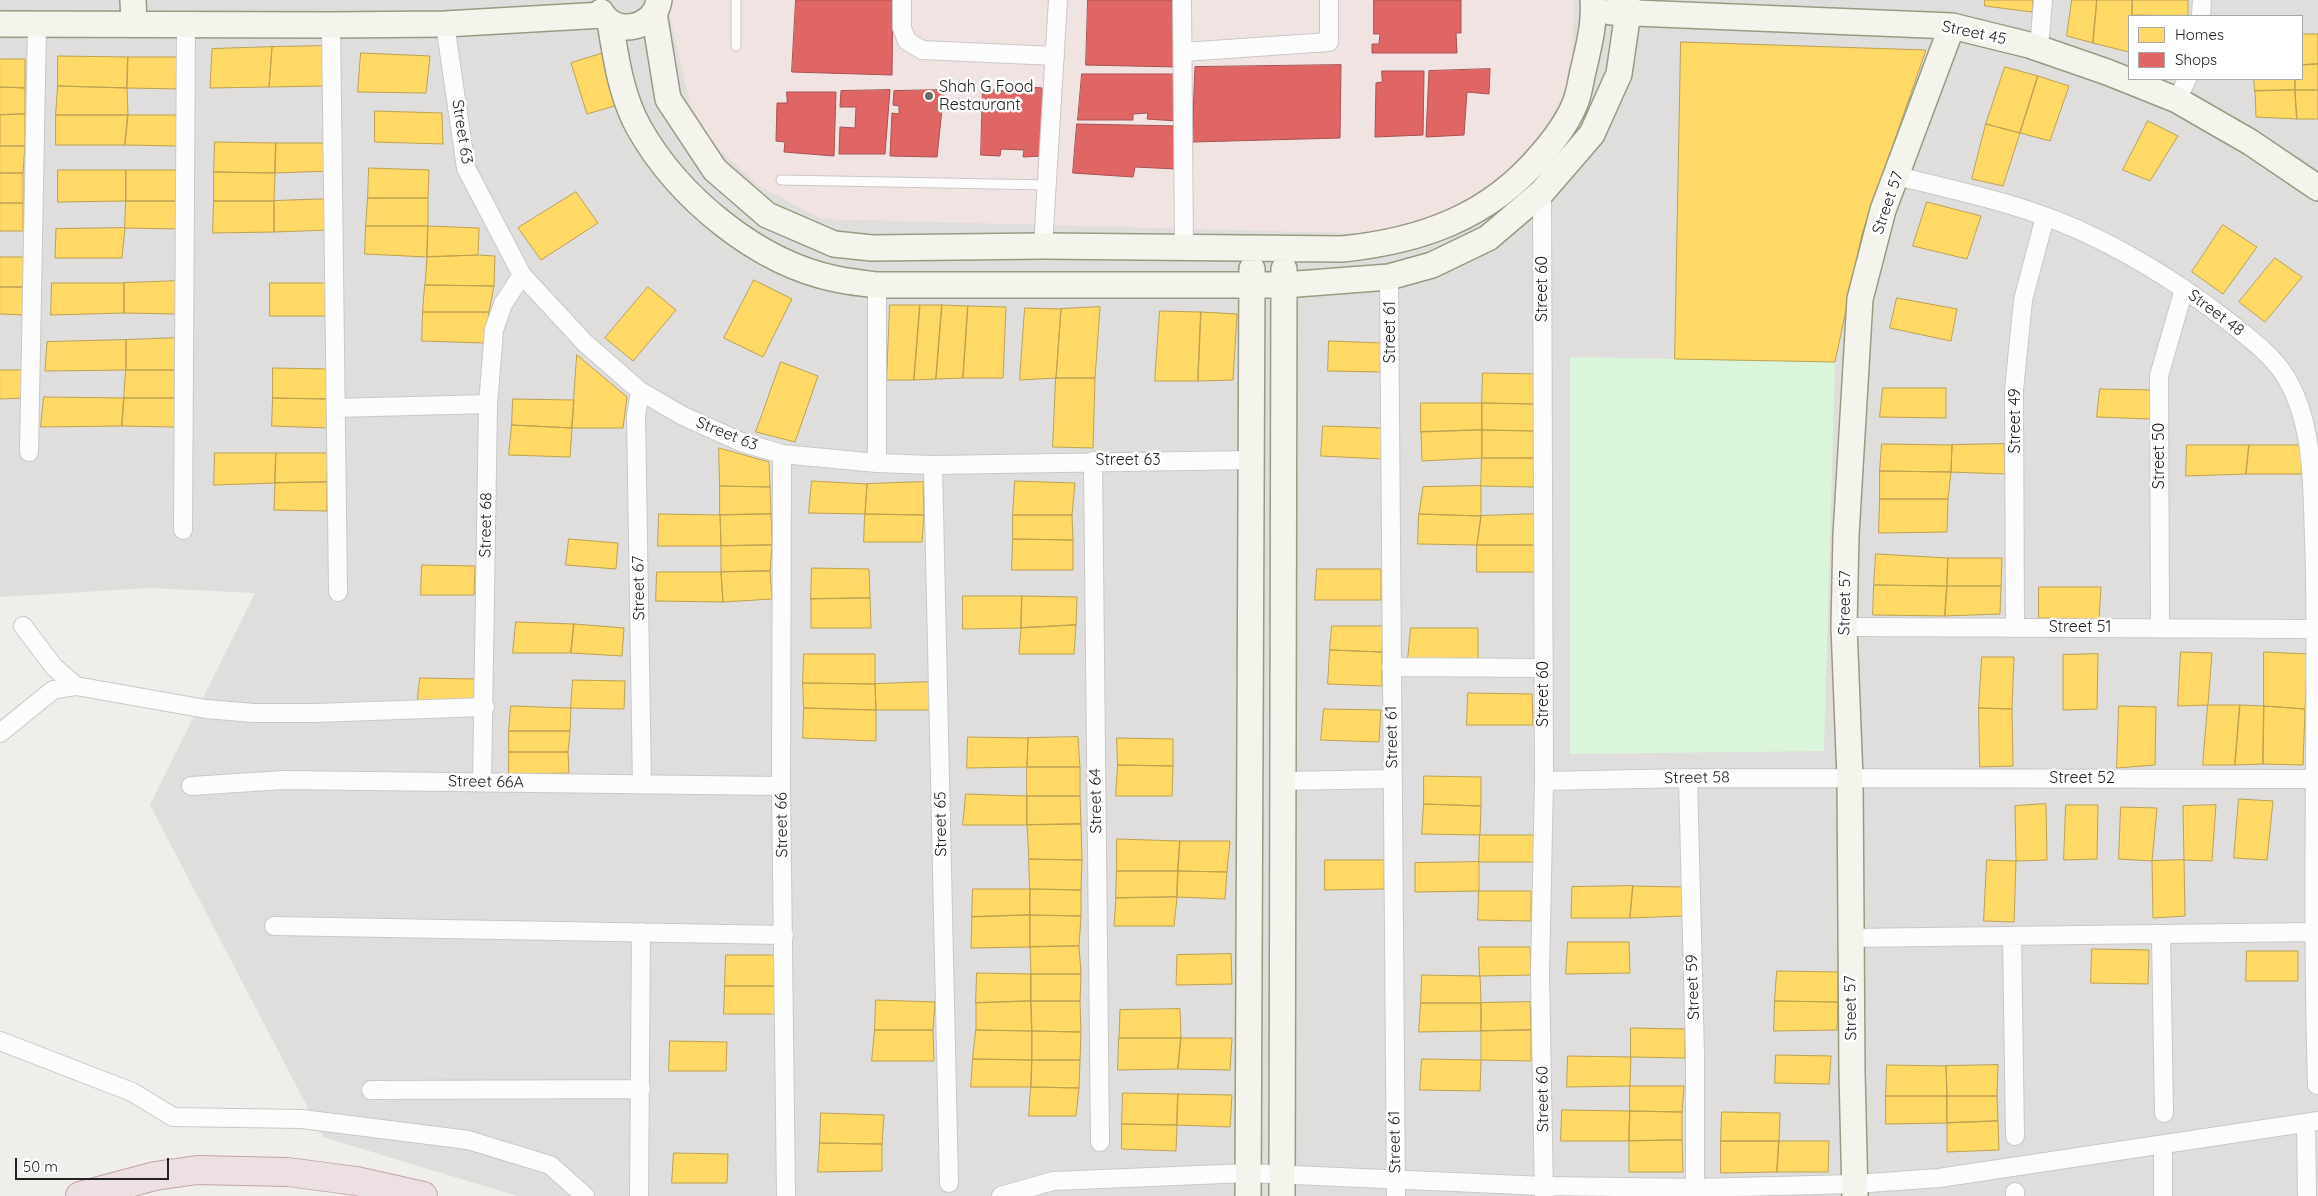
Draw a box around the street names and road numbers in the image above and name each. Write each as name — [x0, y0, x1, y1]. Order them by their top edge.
street label: Street 45 — [1940, 17, 2008, 49]
street label: Street 63 — [447, 98, 477, 166]
street label: Street 57 — [1868, 169, 1908, 237]
street label: Street 60 — [1532, 256, 1552, 322]
street label: Street 48 — [2184, 286, 2248, 340]
street label: Street 61 — [1380, 301, 1400, 363]
street label: Street 49 — [2005, 388, 2025, 454]
street label: Street 63 — [693, 413, 761, 455]
street label: Street 50 — [2149, 423, 2169, 489]
street label: Street 63 — [1095, 450, 1161, 470]
street label: Street 68 — [476, 492, 496, 558]
street label: Street 67 — [629, 555, 649, 621]
street label: Street 57 — [1835, 570, 1855, 636]
street label: Street 51 — [2049, 617, 2111, 637]
street label: Street 60 — [1533, 661, 1553, 727]
street label: Street 61 — [1382, 706, 1402, 768]
street label: Street 64 — [1086, 768, 1106, 834]
street label: Street 58 — [1664, 768, 1730, 788]
street label: Street 52 — [2049, 768, 2115, 788]
street label: Street 66A — [448, 772, 524, 792]
street label: Street 65 — [931, 791, 951, 857]
street label: Street 66 — [772, 792, 792, 858]
street label: Street 59 — [1682, 954, 1704, 1020]
street label: Street 57 — [1841, 975, 1861, 1041]
street label: Street 60 — [1533, 1066, 1553, 1132]
street label: Street 61 — [1385, 1111, 1405, 1173]

